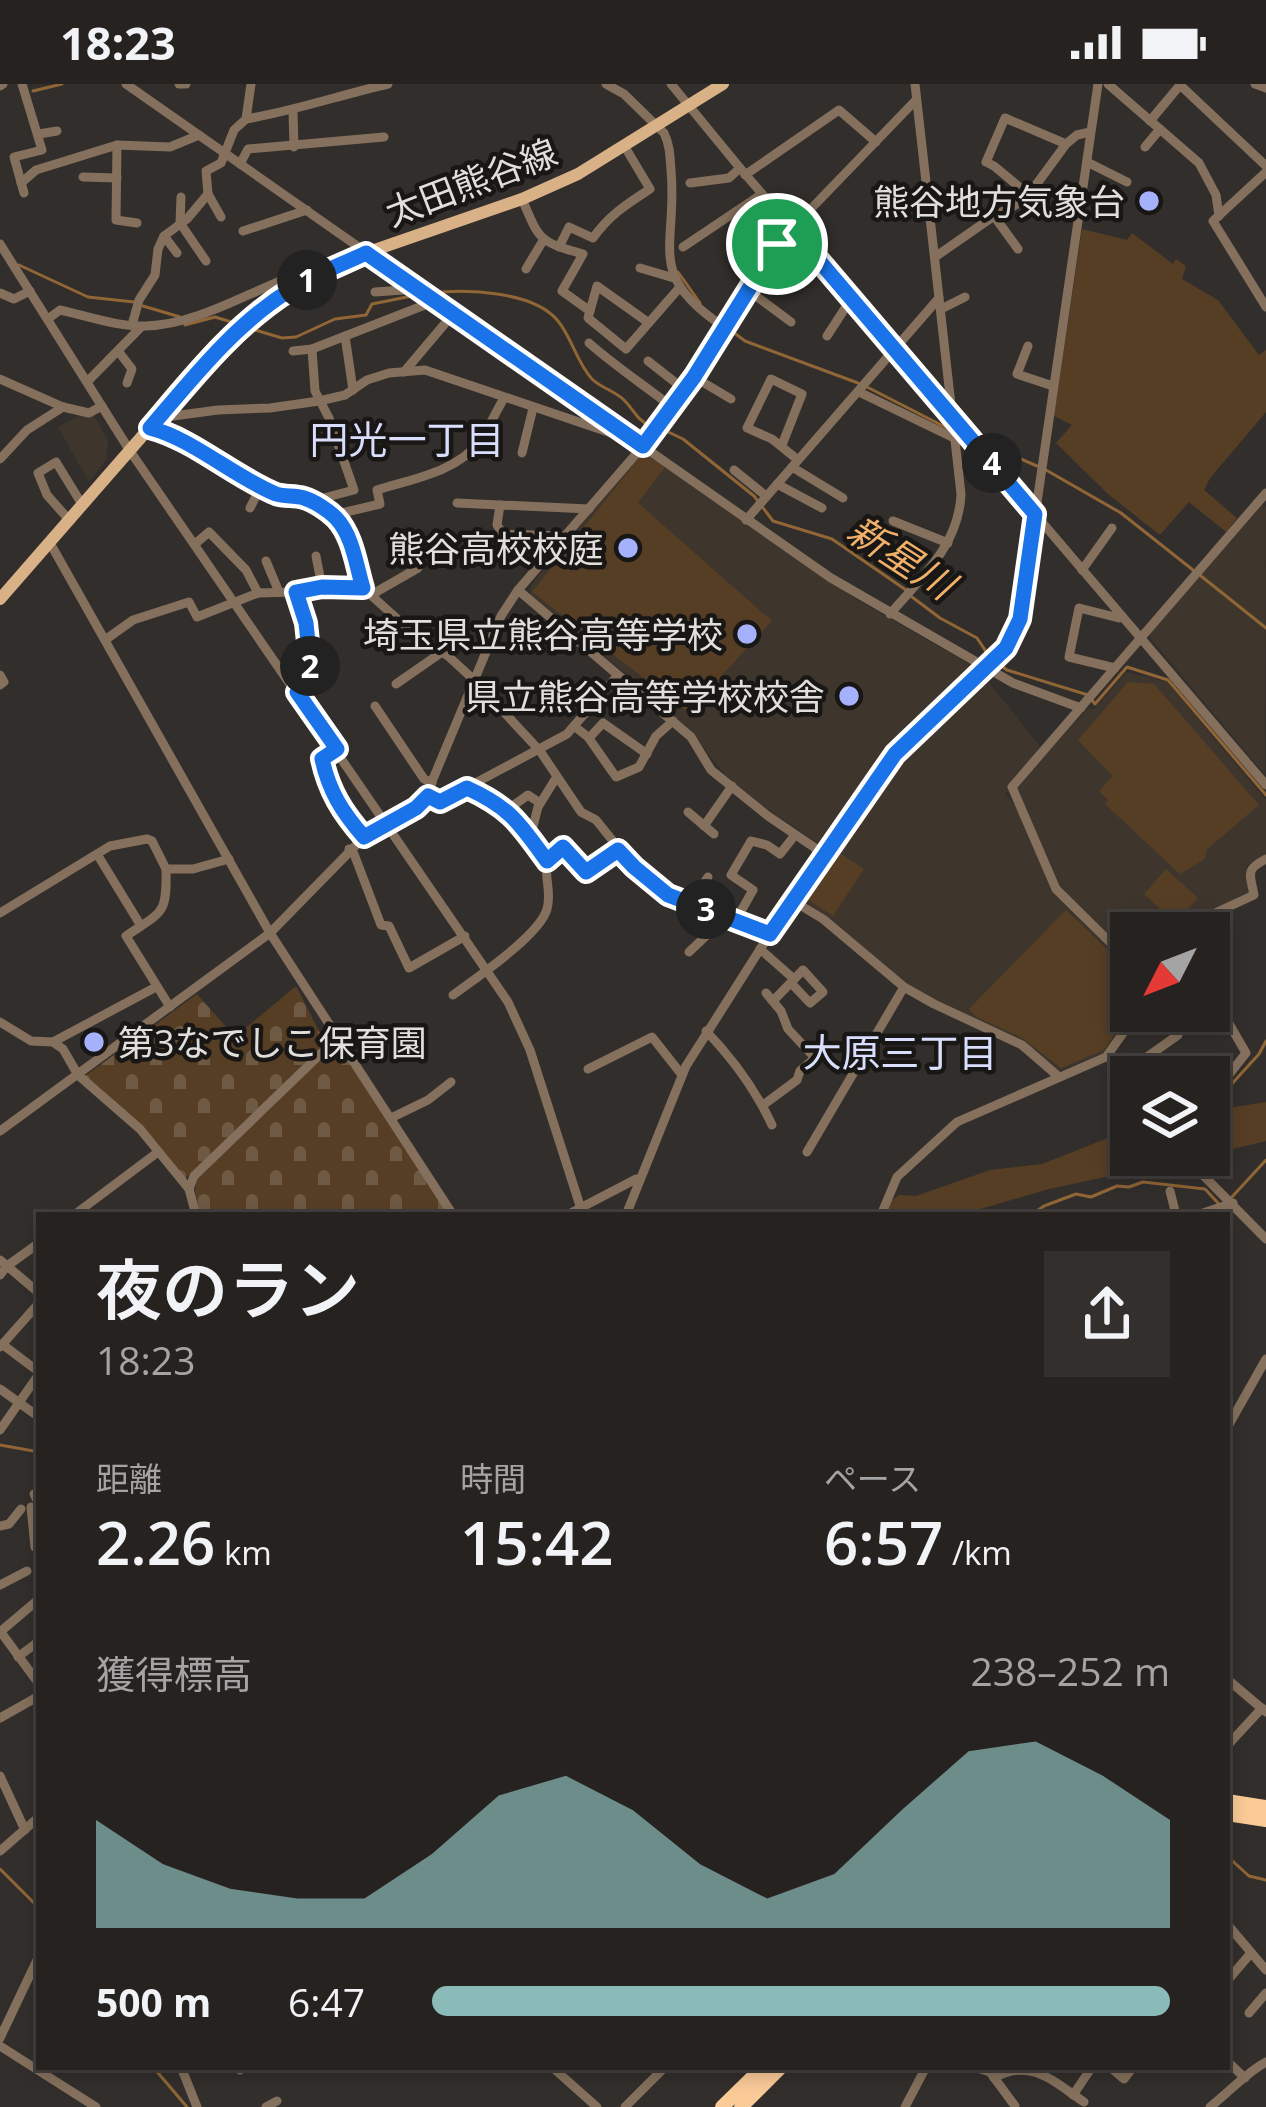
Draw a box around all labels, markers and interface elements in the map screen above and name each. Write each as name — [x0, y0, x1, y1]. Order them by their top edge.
text: 18:23 — [60, 12, 176, 73]
street label: 太田熊谷線 — [378, 127, 564, 237]
place label: 熊谷地方気象台 — [873, 177, 1125, 226]
marker: 熊谷地方気象台 — [1136, 188, 1162, 214]
pin — [726, 193, 828, 295]
icon: arrive — [744, 211, 810, 277]
pin: 1 — [277, 250, 337, 310]
text: 1 — [298, 257, 316, 302]
district label: 円光一丁目 — [309, 412, 505, 465]
pin: 4 — [962, 433, 1022, 493]
text: 4 — [983, 440, 1001, 485]
water label: 新星川 — [838, 502, 969, 612]
place label: 熊谷高校校庭 — [388, 524, 604, 573]
marker: 熊谷高校校庭 — [615, 535, 641, 561]
place label: 埼玉県立熊谷高等学校 — [363, 610, 723, 659]
marker: 埼玉県立熊谷高等学校 — [734, 621, 760, 647]
pin: 2 — [280, 636, 340, 696]
text: 2 — [301, 643, 319, 688]
place label: 県立熊谷高等学校校舎 — [465, 672, 825, 721]
marker: 県立熊谷高等学校校舎 — [836, 683, 862, 709]
pin: 3 — [676, 879, 736, 939]
text: 3 — [697, 886, 715, 931]
north arrow — [1110, 912, 1230, 1032]
map controls — [1110, 912, 1230, 1176]
place label: 第3なでしこ保育園 — [118, 1018, 427, 1067]
district label: 大原三丁目 — [802, 1025, 998, 1078]
marker: 第3なでしこ保育園 — [81, 1029, 107, 1055]
button: layers — [1110, 1056, 1230, 1176]
text: 夜のラン — [96, 1243, 360, 1333]
button: share — [1044, 1251, 1170, 1377]
text: 18:23 — [96, 1333, 195, 1386]
text: 距離 — [96, 1456, 162, 1501]
text: 時間 — [460, 1456, 526, 1501]
text: ペース — [824, 1456, 921, 1501]
text: 2.26 — [96, 1501, 215, 1583]
text: 15:42 — [460, 1501, 614, 1583]
text: 6:57 — [824, 1501, 943, 1583]
text: km — [215, 1530, 272, 1575]
text: /km — [943, 1530, 1012, 1575]
text: 238–252 m — [970, 1644, 1170, 1697]
text: 獲得標高 — [96, 1647, 252, 1700]
text: 500 m — [96, 1975, 211, 2028]
text: 6:47 — [288, 1975, 365, 2028]

